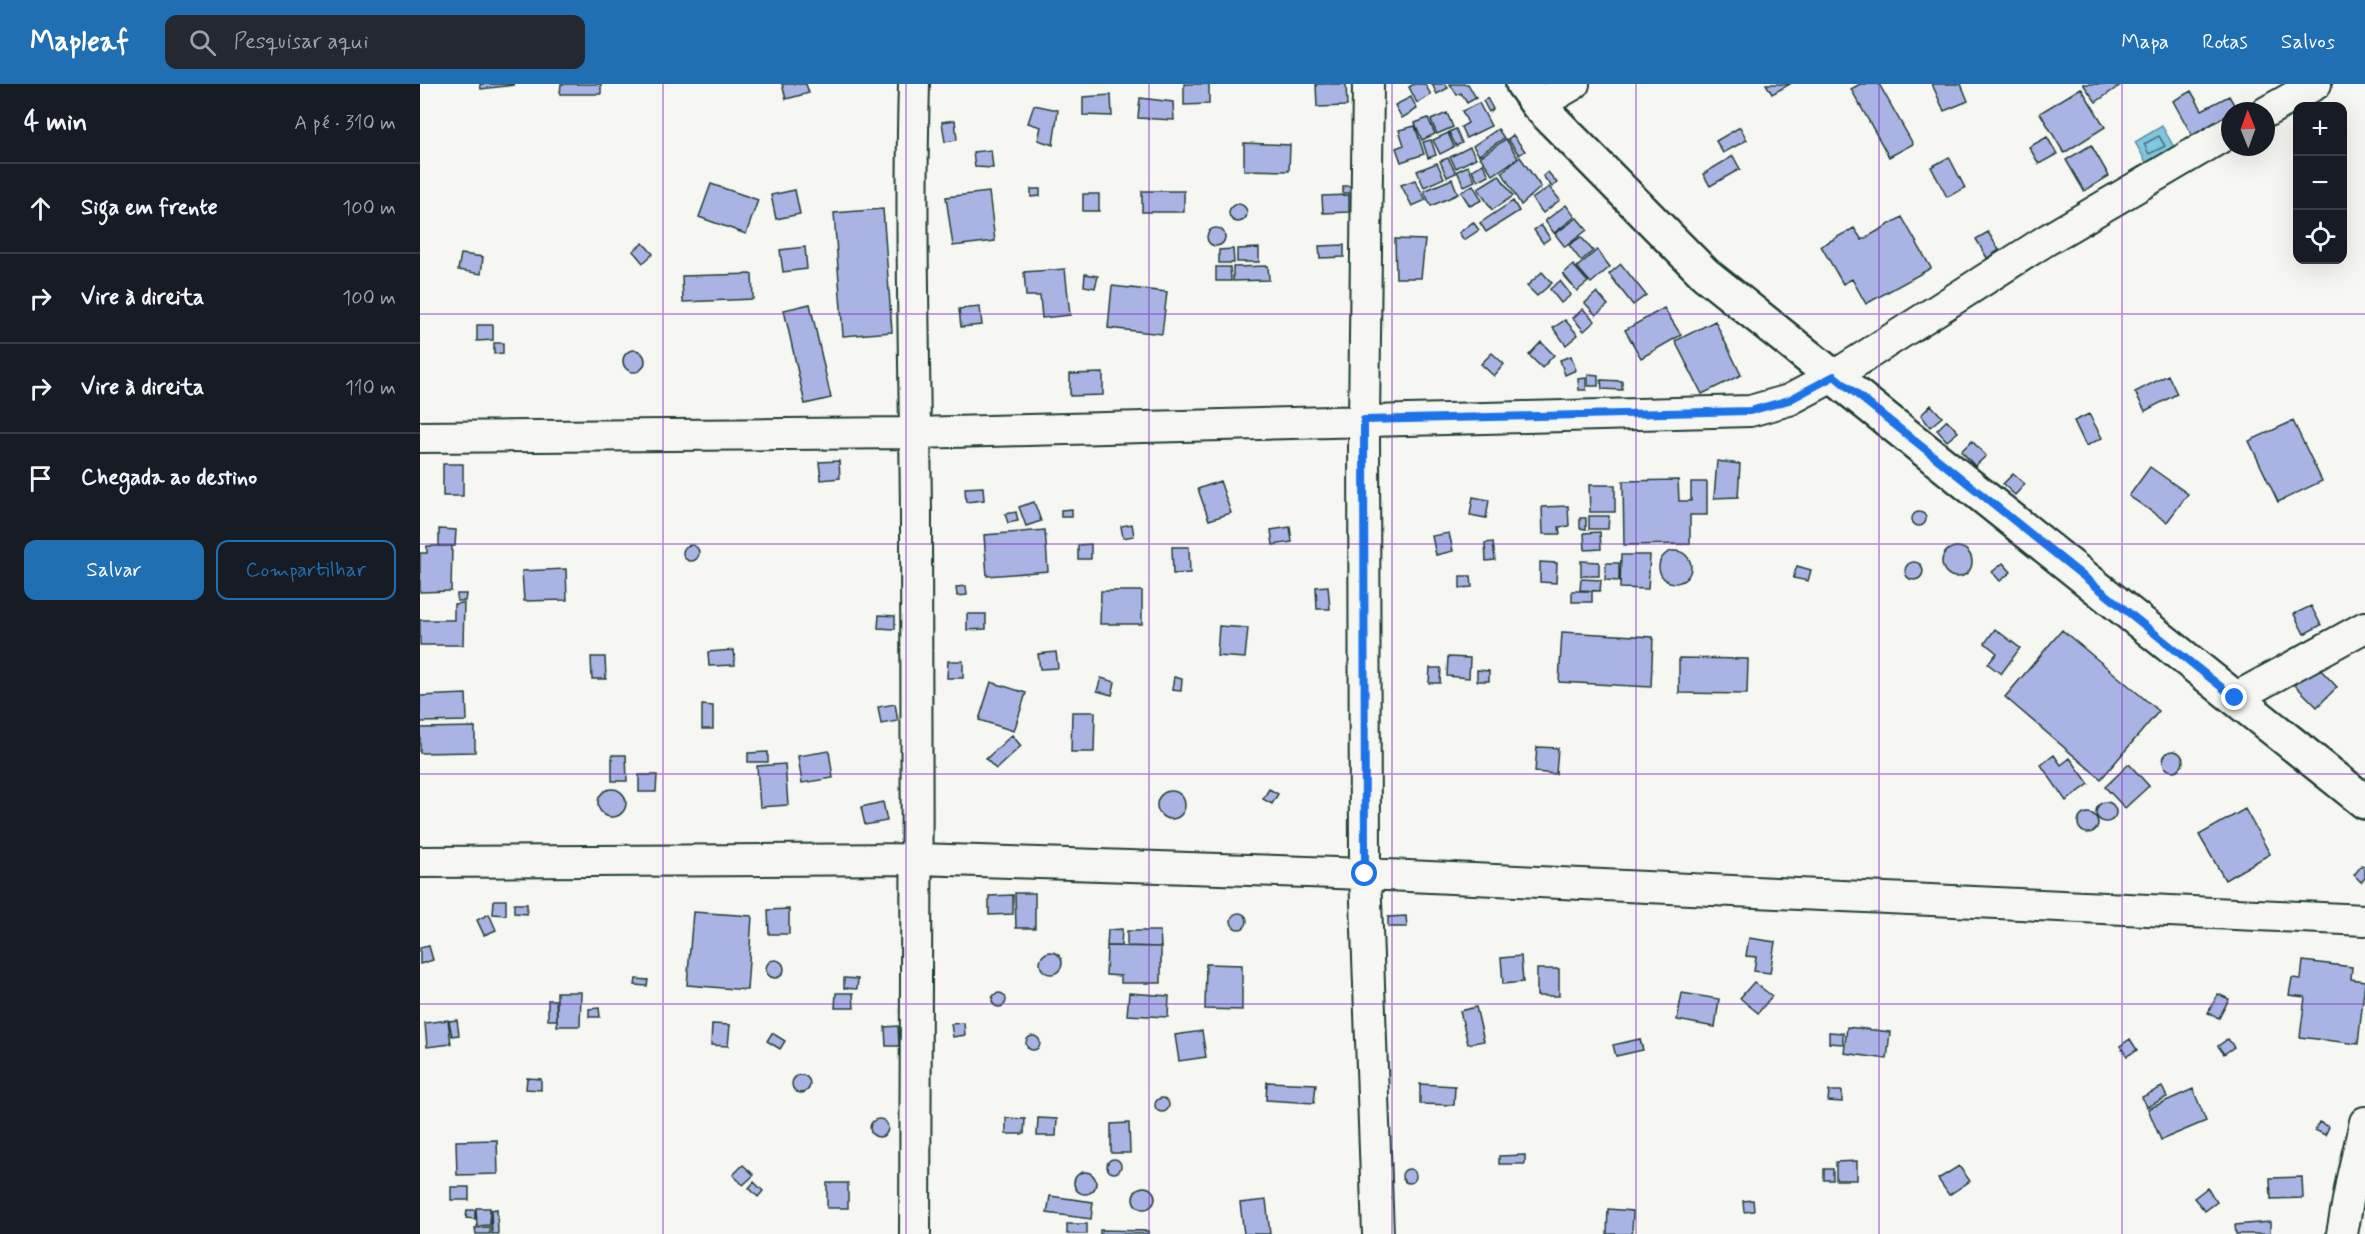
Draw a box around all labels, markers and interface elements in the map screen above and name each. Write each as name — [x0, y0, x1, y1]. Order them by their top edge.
search box — [165, 15, 585, 69]
text: Mapleaf — [30, 24, 129, 61]
icon: search — [186, 26, 219, 59]
text: Pesquisar aqui — [234, 28, 368, 56]
text: Mapa — [2121, 28, 2169, 56]
text: Rotas — [2202, 28, 2248, 56]
text: Salvos — [2281, 28, 2335, 56]
north arrow — [2221, 102, 2275, 156]
map controls — [2293, 102, 2347, 264]
button: + — [2293, 102, 2347, 156]
text: 4 min — [24, 106, 87, 140]
text: A pé · 310 m — [294, 110, 396, 137]
button: − — [2293, 156, 2347, 210]
icon: ahead — [24, 192, 57, 225]
text: Siga em frente — [81, 194, 218, 222]
text: 100 m — [342, 195, 396, 222]
button: locate — [2293, 210, 2347, 264]
icon: right — [24, 282, 57, 315]
text: Vire à direita — [81, 284, 204, 312]
text: 100 m — [342, 285, 396, 312]
icon: right — [24, 372, 57, 405]
text: Vire à direita — [81, 374, 204, 402]
text: 110 m — [345, 375, 396, 402]
icon: arrive — [24, 462, 57, 495]
text: Chegada ao destino — [81, 464, 257, 492]
button: Salvar — [24, 540, 204, 600]
button: Compartilhar — [216, 540, 396, 600]
route end — [2221, 684, 2247, 710]
route start — [1351, 860, 1377, 886]

